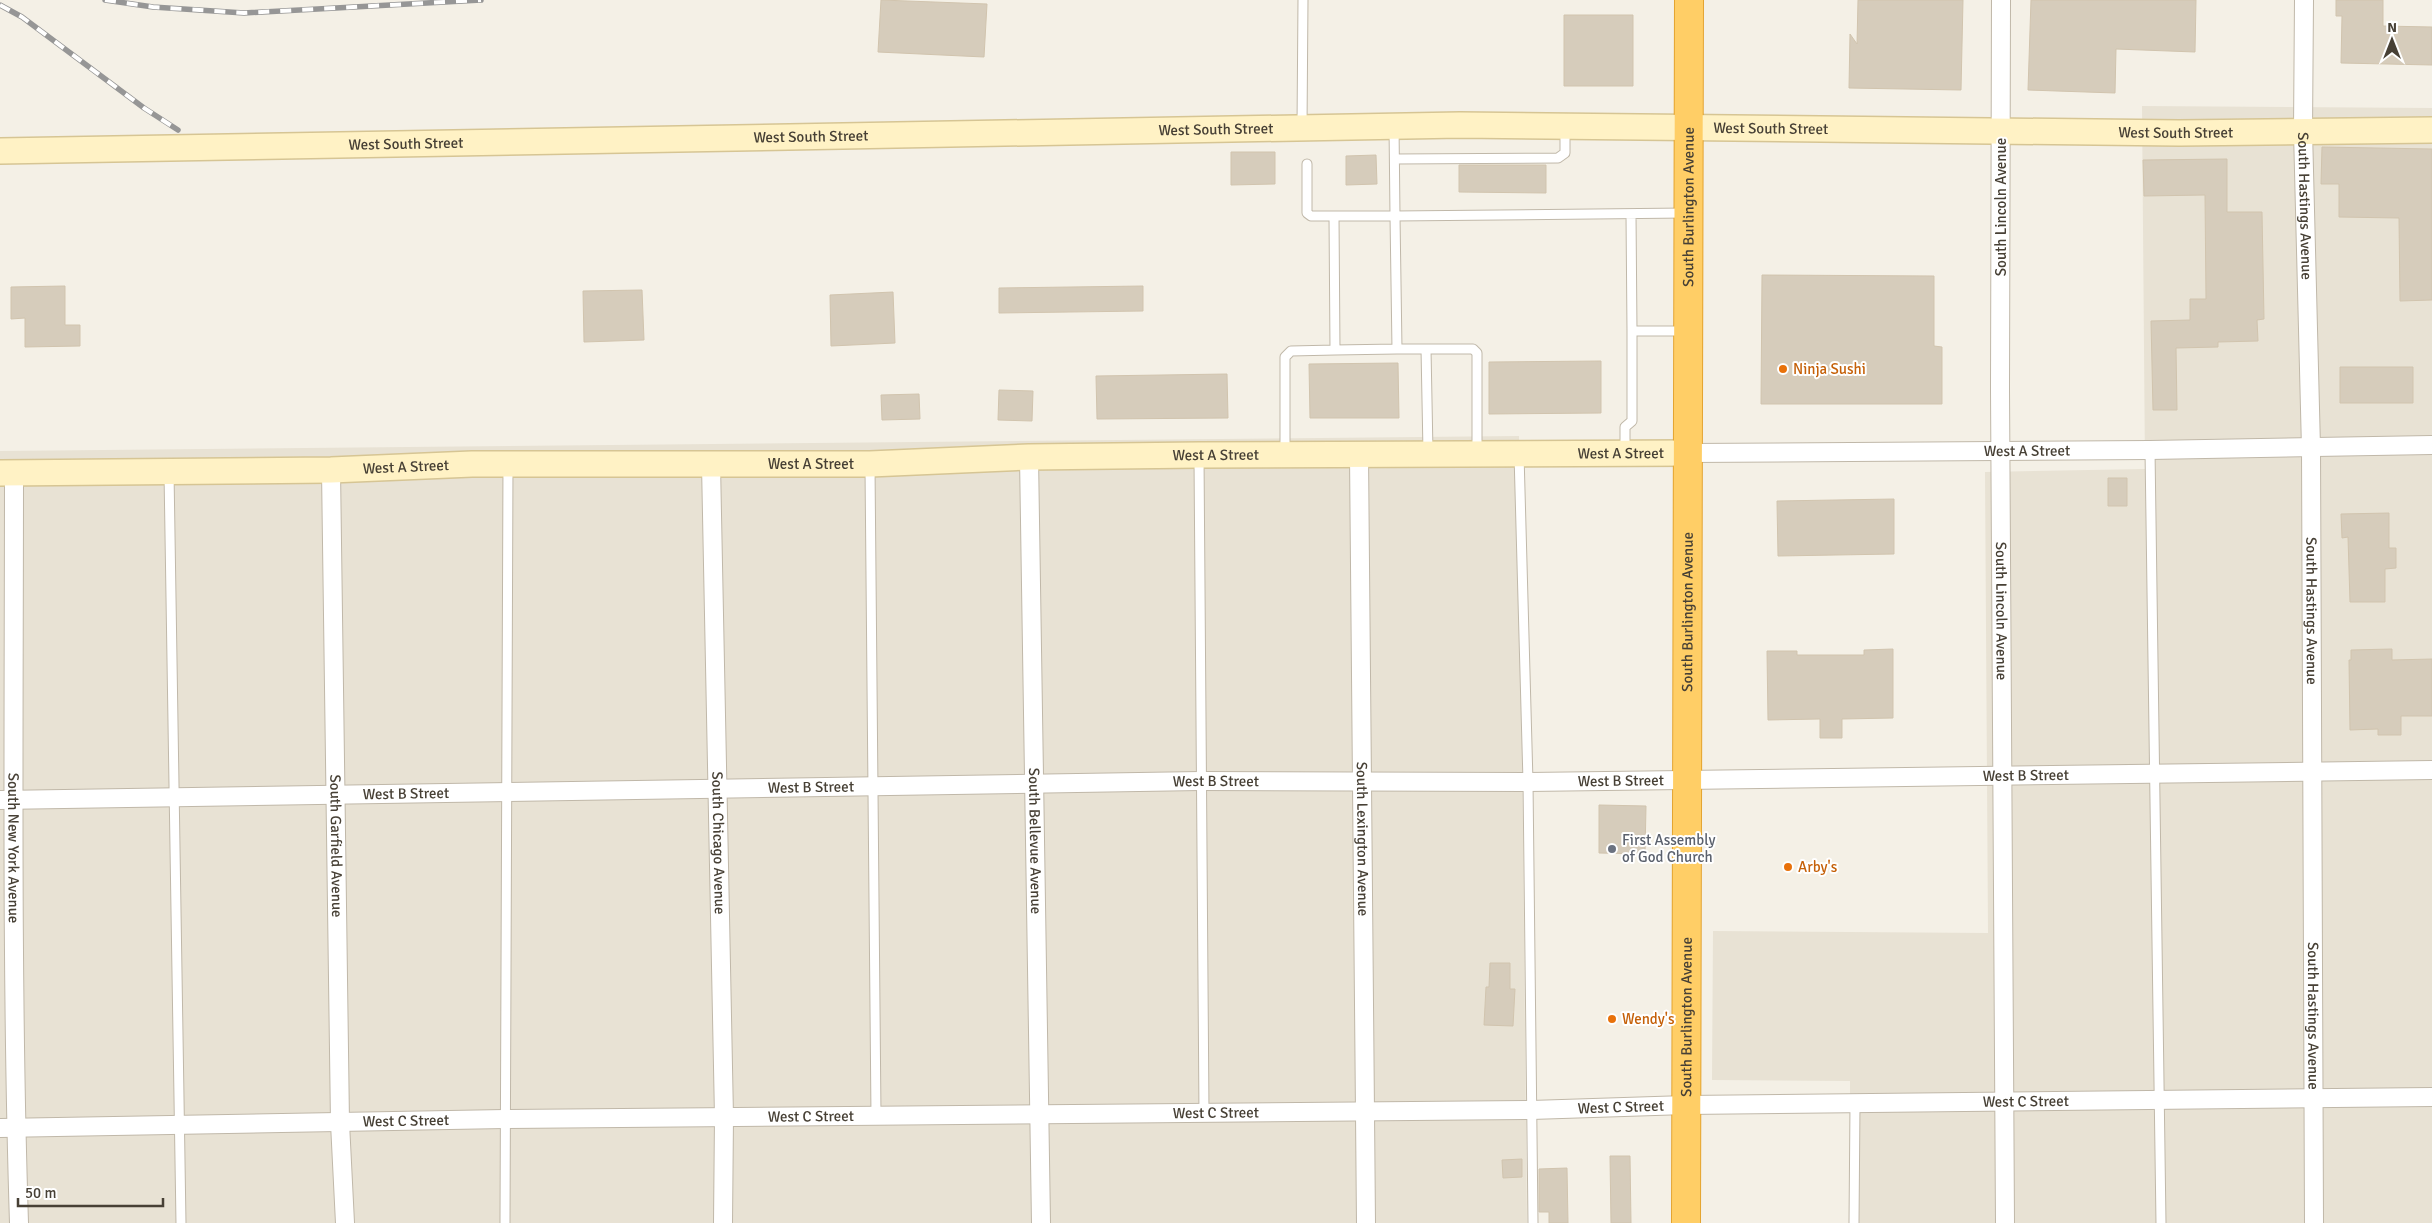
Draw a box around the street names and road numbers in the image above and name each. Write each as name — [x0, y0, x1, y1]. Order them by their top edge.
street label: West South Street — [1158, 119, 1273, 139]
street label: West South Street — [1713, 119, 1828, 138]
street label: West South Street — [2118, 123, 2233, 142]
street label: West South Street — [753, 127, 869, 147]
street label: South Burlington Avenue — [1679, 127, 1698, 287]
street label: South Hastings Avenue — [2294, 132, 2316, 280]
street label: West South Street — [348, 134, 464, 154]
street label: South Lincoln Avenue — [1992, 138, 2010, 276]
street label: West A Street — [1984, 442, 2070, 460]
street label: West A Street — [1577, 444, 1664, 462]
street label: West A Street — [1172, 446, 1259, 464]
street label: West A Street — [768, 455, 854, 473]
street label: West A Street — [362, 456, 449, 478]
street label: South Burlington Avenue — [1678, 532, 1697, 692]
street label: South Hastings Avenue — [2302, 537, 2321, 685]
street label: South Lincoln Avenue — [1992, 542, 2011, 680]
street label: South Lexington Avenue — [1353, 762, 1372, 916]
street label: West B Street — [1983, 766, 2069, 785]
street label: South Bellevue Avenue — [1025, 768, 1045, 914]
street label: South Chicago Avenue — [708, 771, 729, 915]
street label: West B Street — [1578, 771, 1664, 790]
street label: West B Street — [1173, 772, 1259, 790]
street label: South New York Avenue — [4, 773, 23, 923]
street label: South Garfield Avenue — [326, 774, 346, 918]
street label: West B Street — [768, 777, 854, 797]
street label: West B Street — [363, 784, 449, 803]
street label: South Burlington Avenue — [1677, 937, 1696, 1097]
street label: South Hastings Avenue — [2304, 942, 2322, 1090]
street label: West C Street — [1983, 1092, 2069, 1111]
street label: West C Street — [1577, 1097, 1664, 1117]
street label: West C Street — [1173, 1103, 1259, 1122]
street label: West C Street — [768, 1107, 854, 1126]
street label: West C Street — [363, 1111, 449, 1131]

